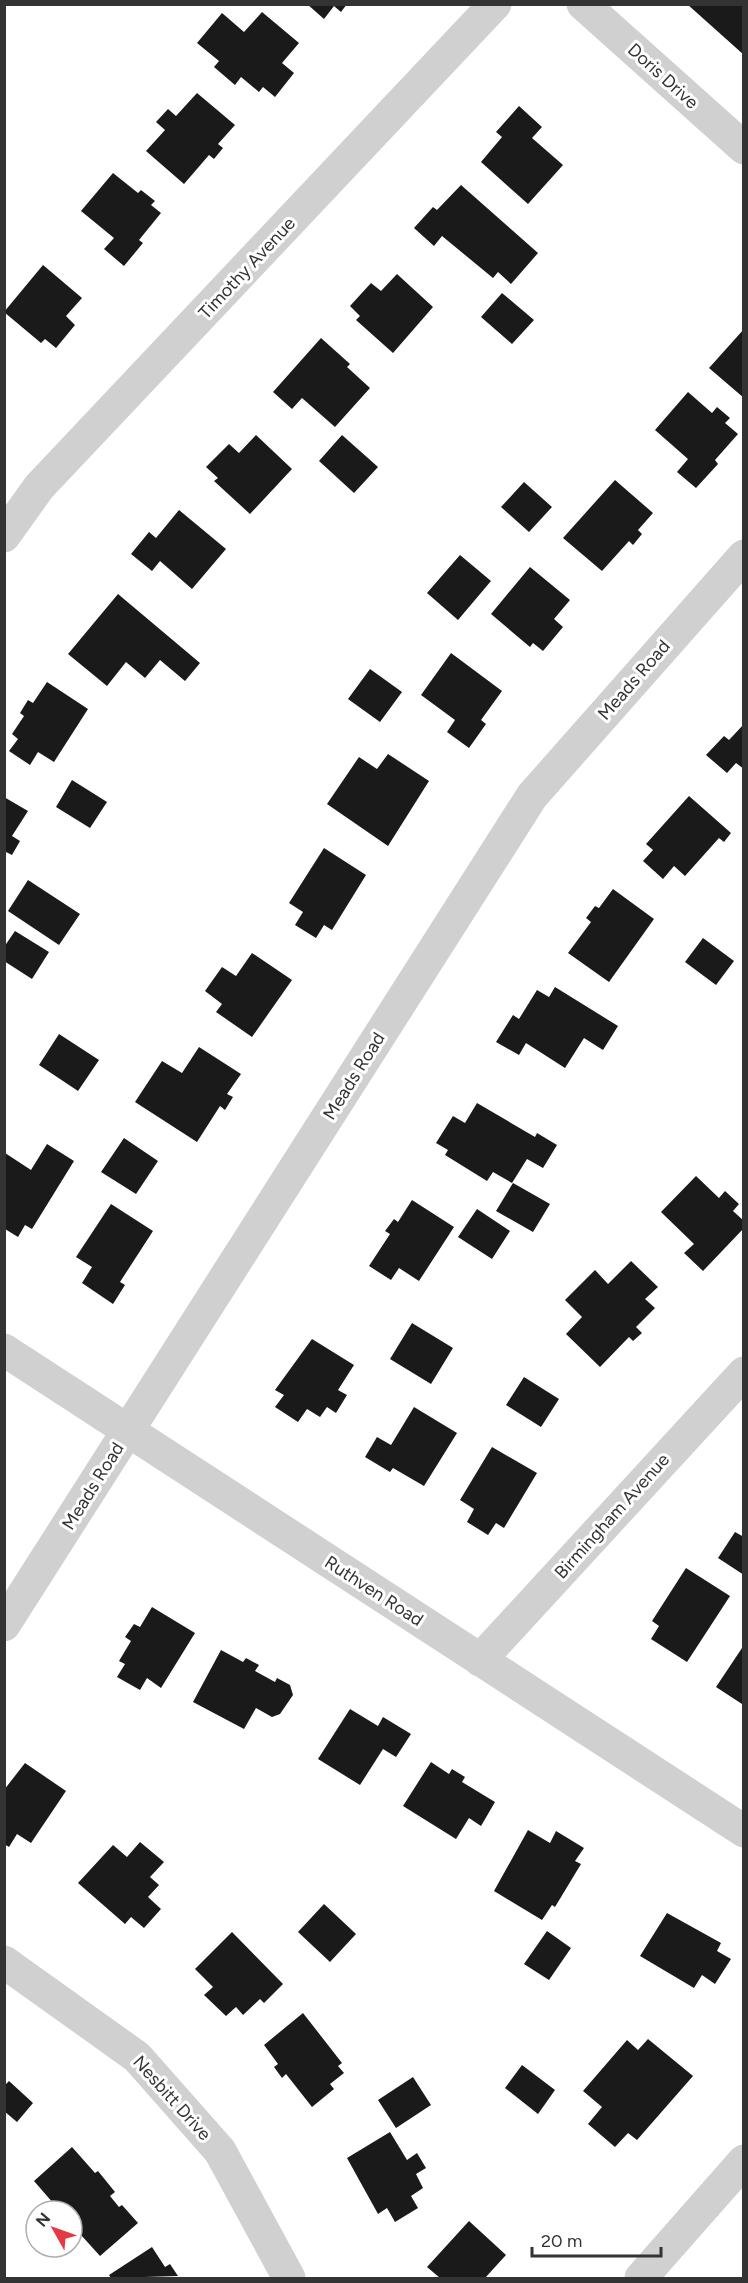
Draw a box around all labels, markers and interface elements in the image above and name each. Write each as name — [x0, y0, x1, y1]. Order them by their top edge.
street label: Doris Drive — [623, 39, 703, 114]
street label: Timothy Avenue — [194, 212, 300, 324]
street label: Meads Road — [593, 635, 675, 725]
street label: Meads Road — [318, 1028, 390, 1124]
street label: Meads Road — [57, 1438, 129, 1534]
street label: Birmingham Avenue — [550, 1449, 674, 1583]
street label: Ruthven Road — [321, 1551, 427, 1631]
street label: Nesbitt Drive — [128, 2051, 216, 2145]
north arrow — [24, 2199, 84, 2259]
text: N — [32, 2209, 54, 2231]
scale bar — [532, 2220, 661, 2258]
text: 20 m — [541, 2230, 582, 2252]

